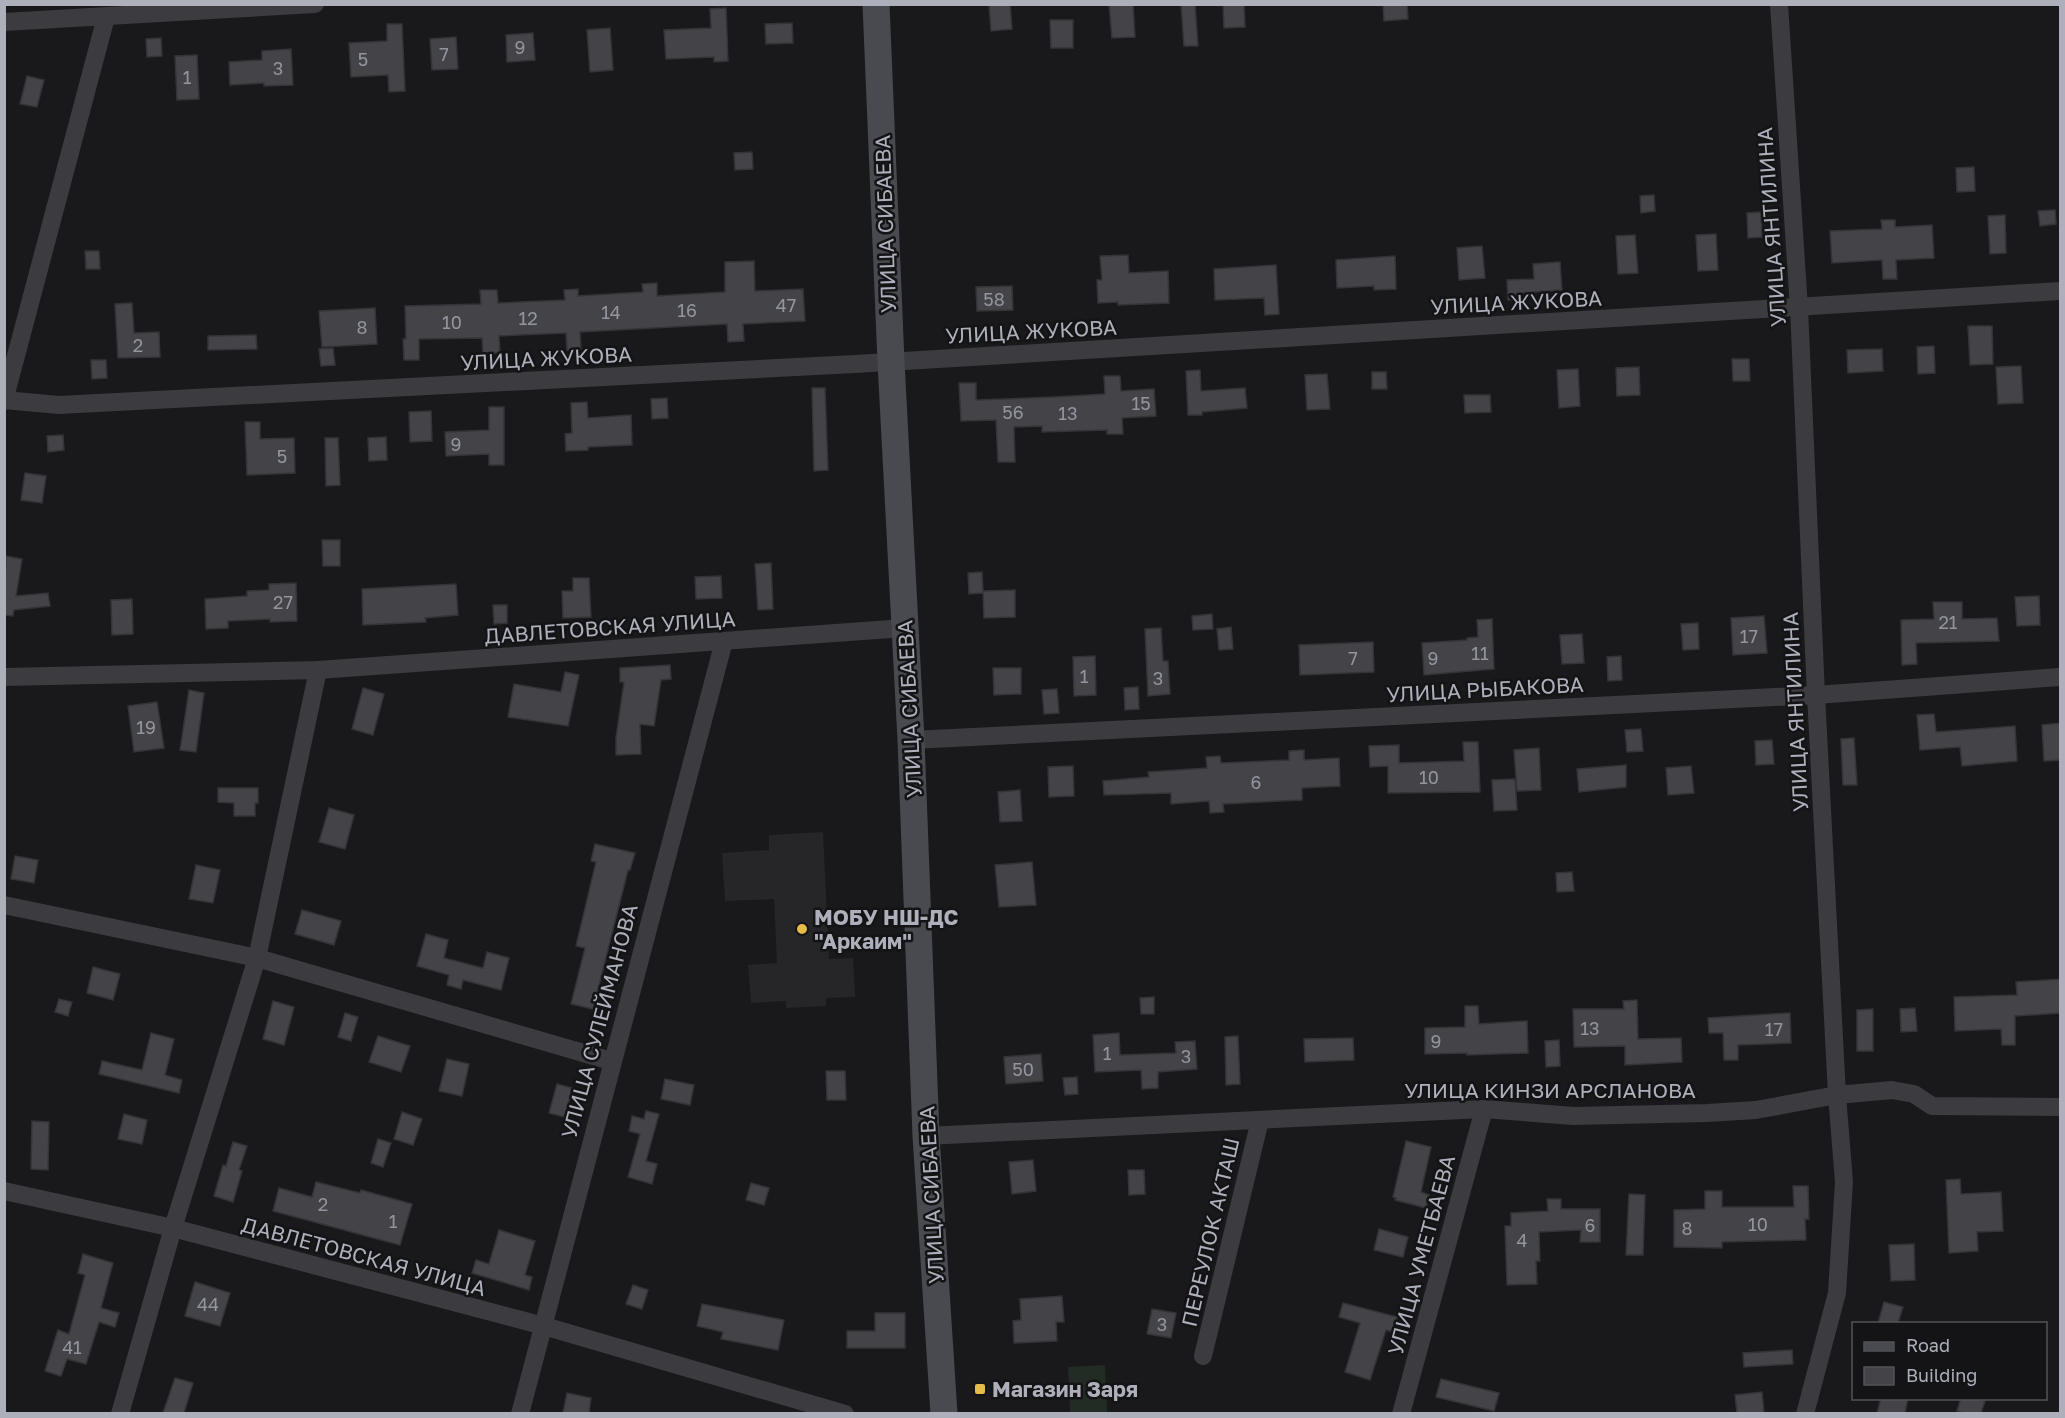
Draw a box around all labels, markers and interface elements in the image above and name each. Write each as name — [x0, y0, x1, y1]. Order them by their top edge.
house number: 9 — [515, 36, 525, 58]
house number: 7 — [439, 43, 449, 65]
house number: 5 — [358, 48, 368, 70]
house number: 3 — [273, 57, 283, 79]
house number: 1 — [183, 66, 192, 88]
street label: УЛИЦА ЯНТИЛИНА — [1751, 126, 1791, 328]
street label: УЛИЦА СИБАЕВА — [869, 135, 901, 313]
street label: УЛИЦА ЖУКОВА — [1430, 285, 1602, 319]
house number: 58 — [983, 288, 1005, 310]
house number: 47 — [776, 294, 796, 316]
house number: 16 — [677, 299, 697, 321]
house number: 14 — [601, 301, 621, 323]
house number: 12 — [518, 307, 538, 329]
house number: 10 — [442, 311, 462, 333]
street label: УЛИЦА ЖУКОВА — [945, 314, 1117, 348]
house number: 8 — [357, 316, 367, 338]
house number: 2 — [133, 334, 143, 356]
street label: УЛИЦА ЖУКОВА — [460, 341, 632, 375]
house number: 15 — [1131, 392, 1151, 414]
house number: 56 — [1002, 401, 1024, 423]
house number: 13 — [1058, 402, 1078, 424]
house number: 9 — [451, 433, 461, 455]
house number: 5 — [277, 445, 287, 467]
house number: 27 — [273, 591, 293, 613]
street label: ДАВЛЕТОВСКАЯ УЛИЦА — [484, 605, 736, 649]
street label: УЛИЦА ЯНТИЛИНА — [1777, 611, 1813, 813]
house number: 21 — [1938, 611, 1958, 633]
street label: УЛИЦА СИБАЕВА — [891, 619, 927, 799]
house number: 17 — [1740, 625, 1758, 647]
house number: 11 — [1471, 642, 1489, 664]
house number: 7 — [1348, 647, 1358, 669]
house number: 9 — [1428, 647, 1438, 669]
house number: 1 — [1080, 665, 1089, 687]
house number: 3 — [1153, 667, 1163, 689]
street label: УЛИЦА РЫБАКОВА — [1386, 671, 1584, 707]
house number: 19 — [136, 716, 156, 738]
house number: 10 — [1419, 766, 1439, 788]
house number: 6 — [1251, 771, 1261, 793]
street label: УЛИЦА СУЛЕЙМАНОВА — [555, 901, 643, 1141]
place label: МОБУ НШ-ДС "Аркаим" — [814, 904, 958, 954]
marker: МОБУ НШ-ДС "Аркаим" — [795, 922, 809, 936]
house number: 13 — [1580, 1017, 1600, 1039]
house number: 17 — [1765, 1018, 1783, 1040]
house number: 9 — [1431, 1030, 1441, 1052]
house number: 1 — [1103, 1042, 1112, 1064]
house number: 3 — [1181, 1045, 1191, 1067]
house number: 50 — [1012, 1058, 1034, 1080]
street label: УЛИЦА КИНЗИ АРСЛАНОВА — [1404, 1077, 1696, 1103]
street label: УЛИЦА СИБАЕВА — [913, 1105, 949, 1285]
street label: ПЕРЕУЛОК АКТАШ — [1176, 1135, 1244, 1329]
street label: УЛИЦА УМЕТБАЕВА — [1382, 1152, 1460, 1358]
house number: 2 — [318, 1193, 328, 1215]
house number: 1 — [389, 1210, 398, 1232]
street label: ДАВЛЕТОВСКАЯ УЛИЦА — [239, 1211, 489, 1301]
house number: 10 — [1748, 1213, 1768, 1235]
house number: 6 — [1585, 1214, 1595, 1236]
house number: 8 — [1682, 1217, 1692, 1239]
house number: 4 — [1517, 1229, 1528, 1251]
house number: 44 — [197, 1293, 219, 1315]
house number: 3 — [1157, 1313, 1167, 1335]
legend — [1852, 1322, 2047, 1400]
text: Road — [1906, 1334, 1950, 1356]
house number: 41 — [62, 1336, 82, 1358]
text: Building — [1906, 1364, 1977, 1386]
place label: Магазин Заря — [992, 1376, 1138, 1402]
marker: Магазин Заря — [973, 1382, 987, 1396]

